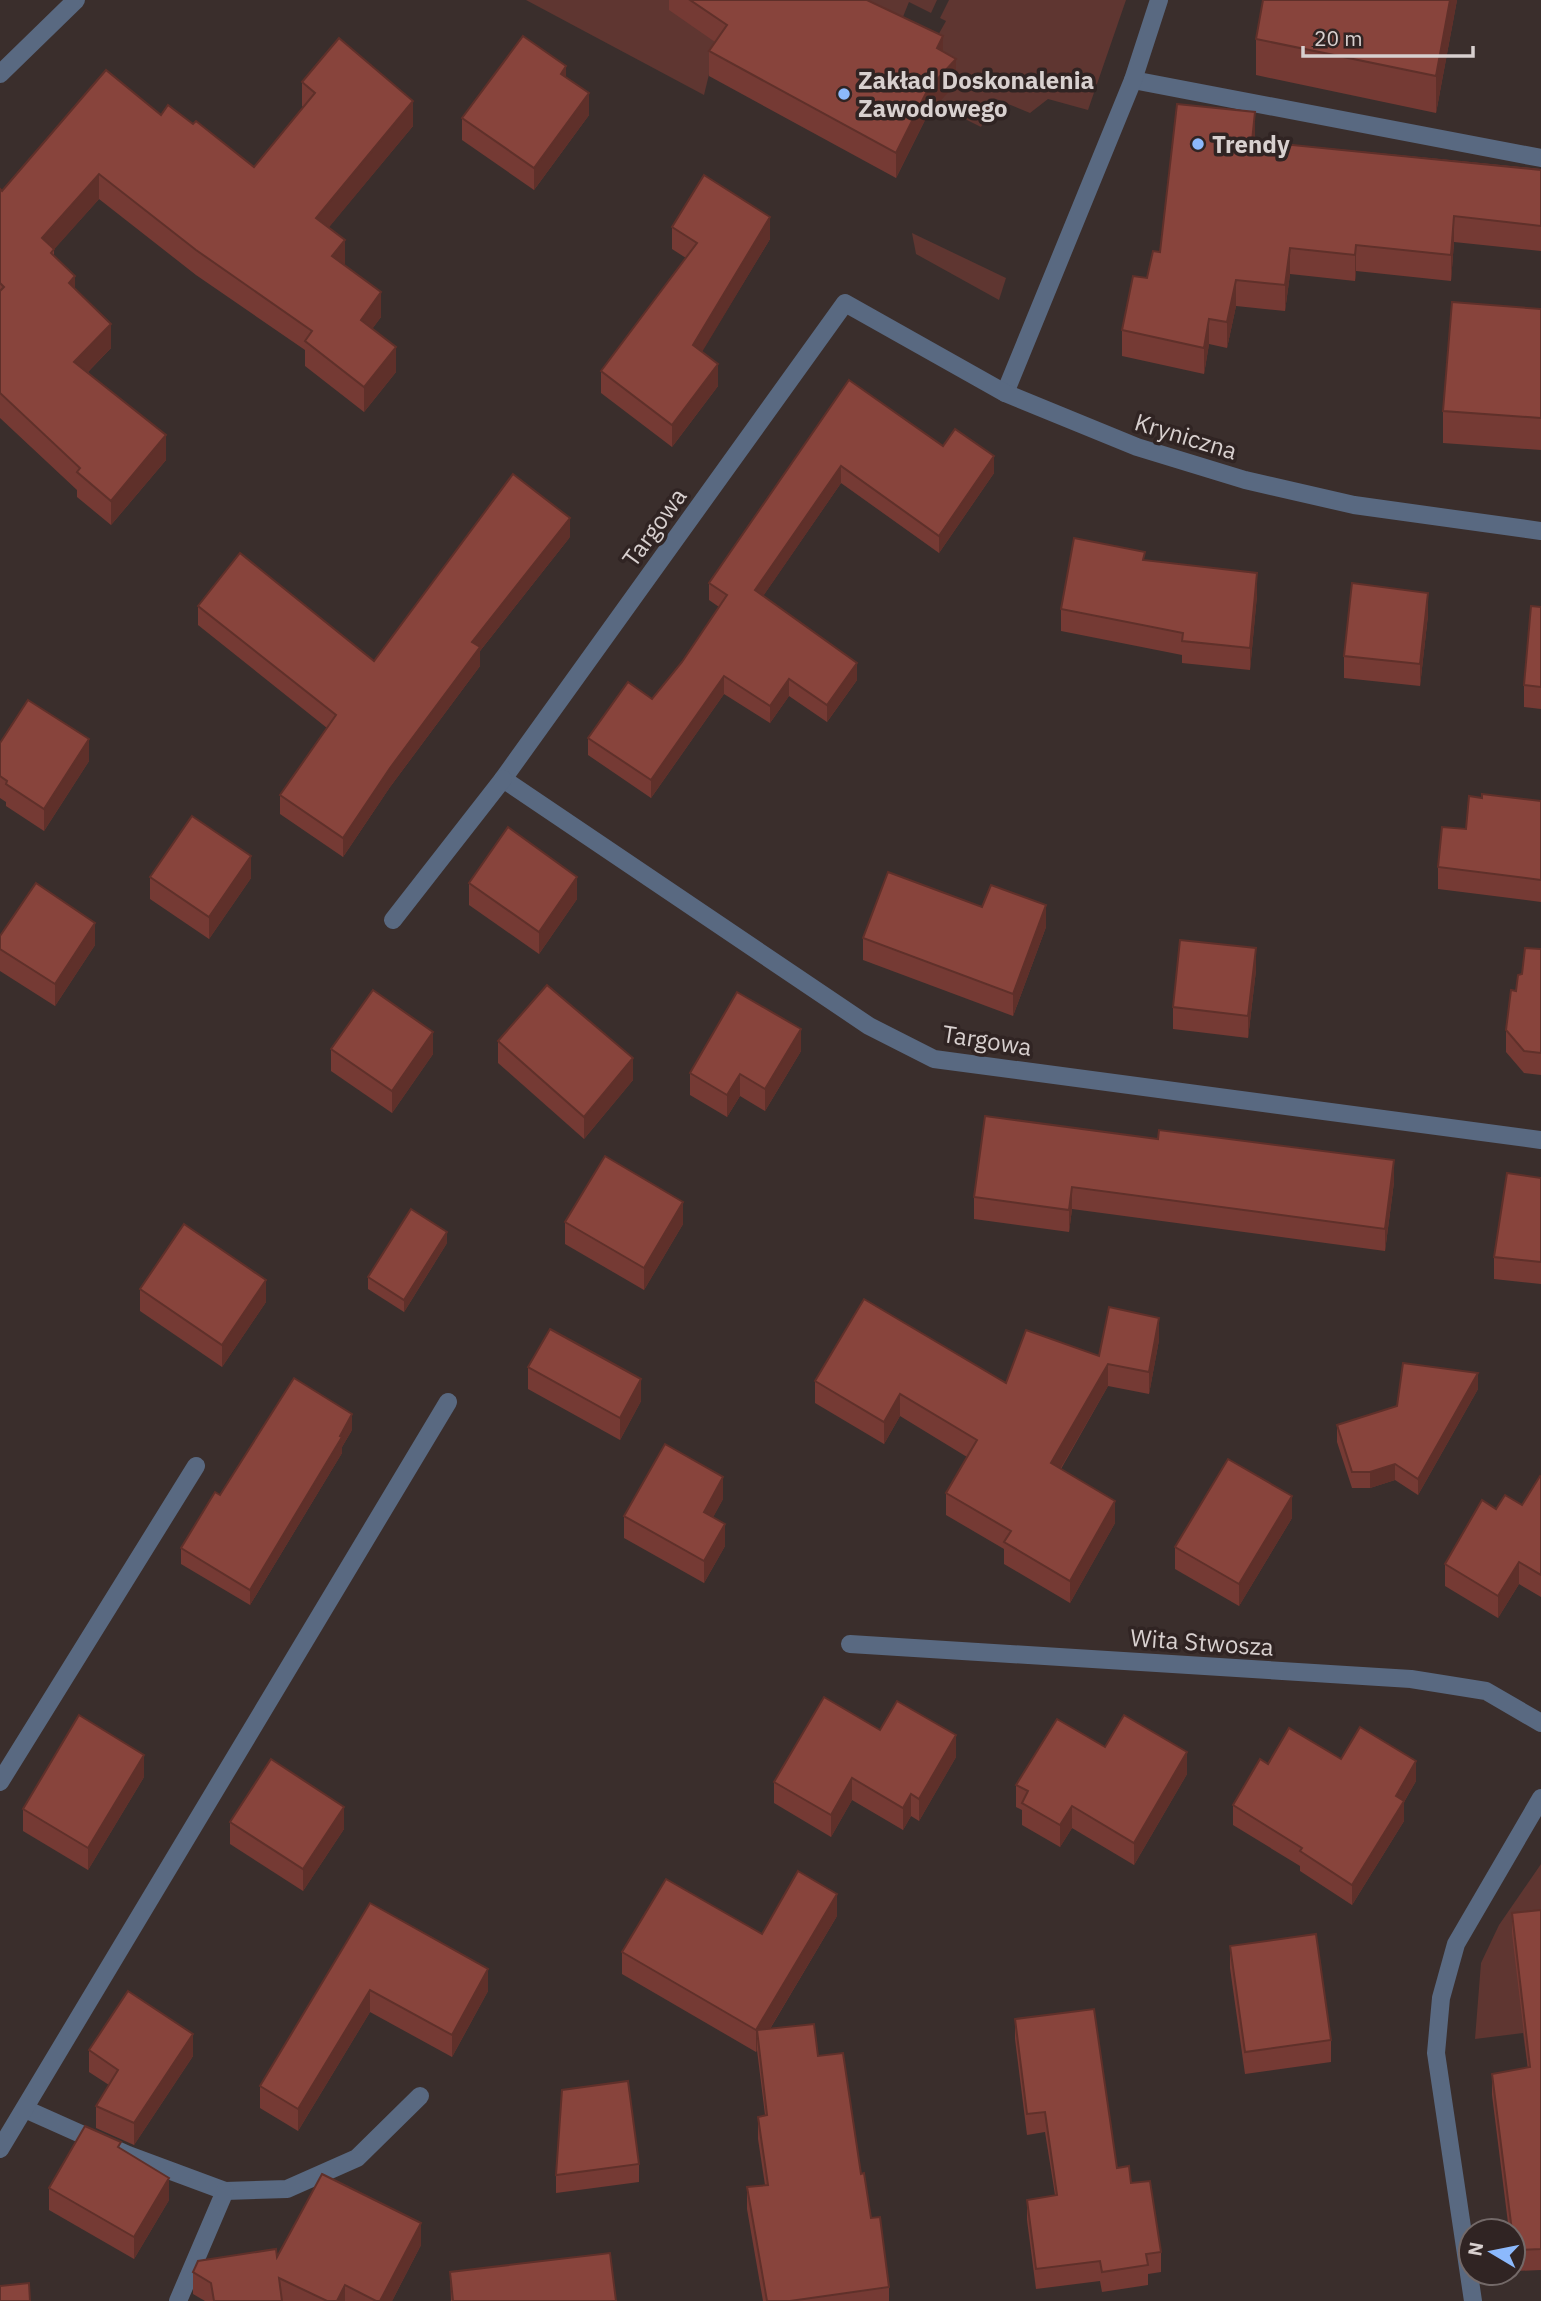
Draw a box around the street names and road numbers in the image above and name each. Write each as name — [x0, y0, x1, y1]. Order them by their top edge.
street label: Kryniczna — [1131, 405, 1241, 467]
street label: Targowa — [615, 481, 694, 573]
street label: Targowa — [940, 1017, 1034, 1063]
street label: Wita Stwosza — [1129, 1621, 1275, 1663]

